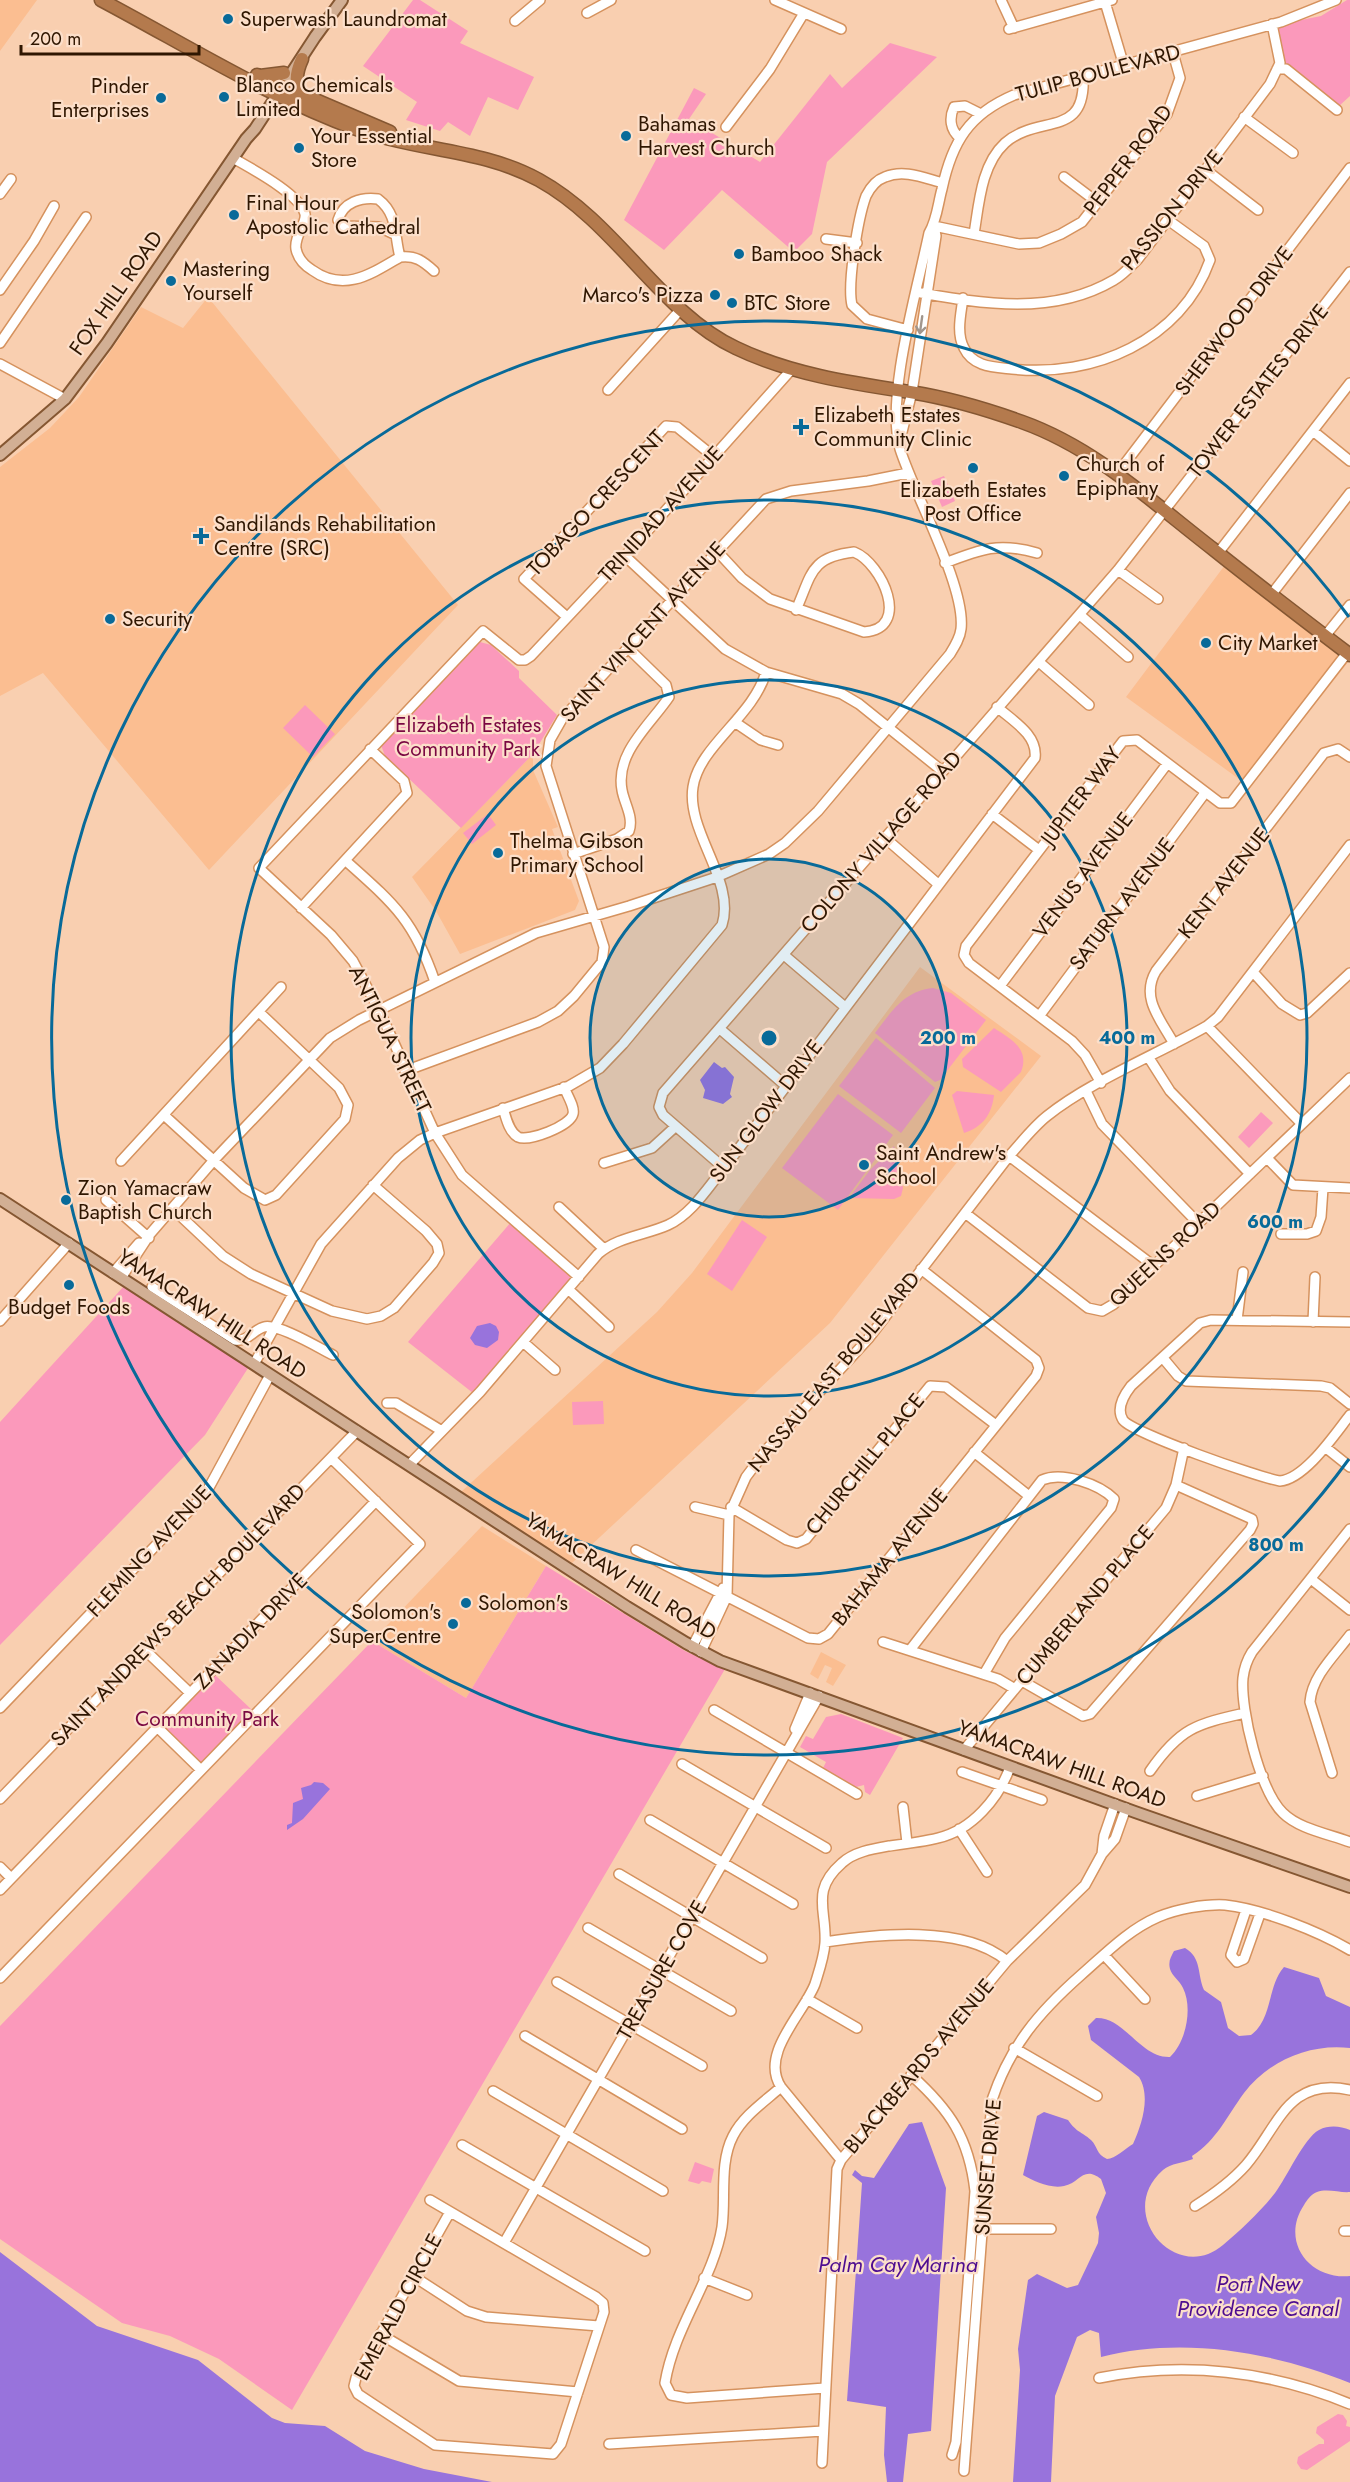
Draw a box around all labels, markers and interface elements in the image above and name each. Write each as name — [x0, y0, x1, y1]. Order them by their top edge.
place label: Superwash Laundromat — [240, 4, 447, 34]
marker: Superwash Laundromat — [221, 12, 235, 26]
scale bar — [21, 18, 200, 56]
text: 200 m — [30, 26, 81, 52]
street label: TULIP BOULEVARD — [1012, 37, 1184, 109]
place label: Blanco Chemicals Limited — [236, 70, 393, 124]
place label: Pinder Enterprises — [51, 71, 150, 125]
marker: Blanco Chemicals Limited — [217, 90, 231, 104]
marker: Pinder Enterprises — [154, 91, 168, 105]
street label: PEPPER ROAD — [1076, 98, 1180, 222]
place label: Bahamas Harvest Church — [638, 109, 775, 163]
place label: Your Essential Store — [311, 121, 432, 175]
marker: Bahamas Harvest Church — [619, 129, 633, 143]
marker: Your Essential Store — [292, 141, 306, 155]
street label: PASSION DRIVE — [1114, 143, 1230, 277]
place label: Final Hour Apostolic Cathedral — [246, 188, 420, 242]
marker: Final Hour Apostolic Cathedral — [227, 208, 241, 222]
street label: FOX HILL ROAD — [62, 225, 170, 361]
place label: Bamboo Shack — [751, 239, 883, 269]
street label: SHERWOOD DRIVE — [1168, 240, 1300, 402]
marker: Bamboo Shack — [732, 247, 746, 261]
place label: Mastering Yourself — [183, 254, 270, 308]
marker: Mastering Yourself — [164, 274, 178, 288]
place label: Marco's Pizza — [582, 280, 703, 310]
marker: Marco's Pizza — [708, 288, 722, 302]
place label: BTC Store — [744, 288, 830, 318]
marker: BTC Store — [725, 296, 739, 310]
street label: TOWER ESTATES DRIVE — [1180, 297, 1336, 485]
one-way arrow — [916, 314, 927, 334]
place label: Elizabeth Estates Community Clinic — [814, 400, 972, 454]
marker: Elizabeth Estates Community Clinic — [792, 418, 810, 436]
street label: TOBAGO CRESCENT — [520, 423, 672, 583]
street label: TRINIDAD AVENUE — [592, 439, 730, 589]
place label: Church of Epiphany — [1076, 449, 1165, 503]
marker: Elizabeth Estates Post Office — [966, 461, 980, 475]
marker: Church of Epiphany — [1057, 469, 1071, 483]
place label: Elizabeth Estates Post Office — [900, 475, 1046, 529]
place label: Sandilands Rehabilitation Centre (SRC) — [214, 509, 436, 563]
marker: Sandilands Rehabilitation Centre (SRC) — [192, 527, 210, 545]
street label: SAINT VINCENT AVENUE — [553, 535, 733, 729]
place label: Security — [122, 604, 193, 634]
marker: Security — [103, 612, 117, 626]
place label: City Market — [1218, 628, 1318, 658]
marker: City Market — [1199, 636, 1213, 650]
park label: Elizabeth Estates Community Park — [395, 710, 541, 764]
street label: JUPITER WAY — [1032, 740, 1128, 854]
street label: COLONY VILLAGE ROAD — [793, 744, 969, 940]
street label: VENUS AVENUE — [1026, 806, 1140, 944]
street label: KENT AVENUE — [1171, 821, 1277, 945]
place label: Thelma Gibson Primary School — [510, 826, 644, 880]
street label: SATURN AVENUE — [1062, 831, 1182, 977]
marker: Thelma Gibson Primary School — [491, 846, 505, 860]
street label: ANTIGUA STREET — [341, 960, 439, 1118]
text: 200 m — [920, 1025, 976, 1051]
text: 400 m — [1099, 1025, 1155, 1051]
centre of rings — [759, 1028, 779, 1048]
street label: SUN GLOW DRIVE — [702, 1033, 830, 1189]
place label: Saint Andrew's School — [876, 1138, 1006, 1192]
marker: Saint Andrew's School — [857, 1158, 871, 1172]
place label: Zion Yamacraw Baptish Church — [78, 1173, 212, 1227]
marker: Zion Yamacraw Baptish Church — [59, 1193, 73, 1207]
street label: QUEENS ROAD — [1103, 1194, 1227, 1314]
text: 600 m — [1247, 1209, 1303, 1235]
street label: YAMACRAW HILL ROAD — [112, 1242, 312, 1386]
street label: NASSAU EAST BOULEVARD — [741, 1265, 927, 1479]
marker: Budget Foods — [62, 1278, 76, 1292]
place label: Budget Foods — [8, 1292, 130, 1322]
street label: CHURCHILL PLACE — [798, 1387, 932, 1541]
street label: SAINT ANDREWS BEACH BOULEVARD — [44, 1477, 312, 1753]
street label: FLEMING AVENUE — [80, 1478, 218, 1624]
street label: BAHAMA AVENUE — [825, 1482, 955, 1632]
street label: YAMACRAW HILL ROAD — [520, 1505, 722, 1647]
street label: CUMBERLAND PLACE — [1009, 1518, 1161, 1692]
text: 800 m — [1248, 1532, 1304, 1558]
street label: ZANADIA DRIVE — [188, 1566, 314, 1696]
place label: Solomon's — [478, 1588, 568, 1618]
marker: Solomon's — [459, 1596, 473, 1610]
place label: Solomon's SuperCentre — [329, 1597, 441, 1651]
marker: Solomon's SuperCentre — [446, 1617, 460, 1631]
park label: Community Park — [135, 1704, 280, 1734]
street label: YAMACRAW HILL ROAD — [954, 1712, 1170, 1816]
street label: TREASURE COVE — [610, 1895, 714, 2045]
street label: BLACKBEARDS AVENUE — [837, 1972, 1001, 2160]
street label: SUNSET DRIVE — [967, 2098, 1009, 2236]
street label: EMERALD CIRCLE — [347, 2228, 449, 2386]
water label: Palm Cay Marina — [818, 2248, 978, 2280]
water label: Port New Providence Canal — [1177, 2267, 1340, 2324]

